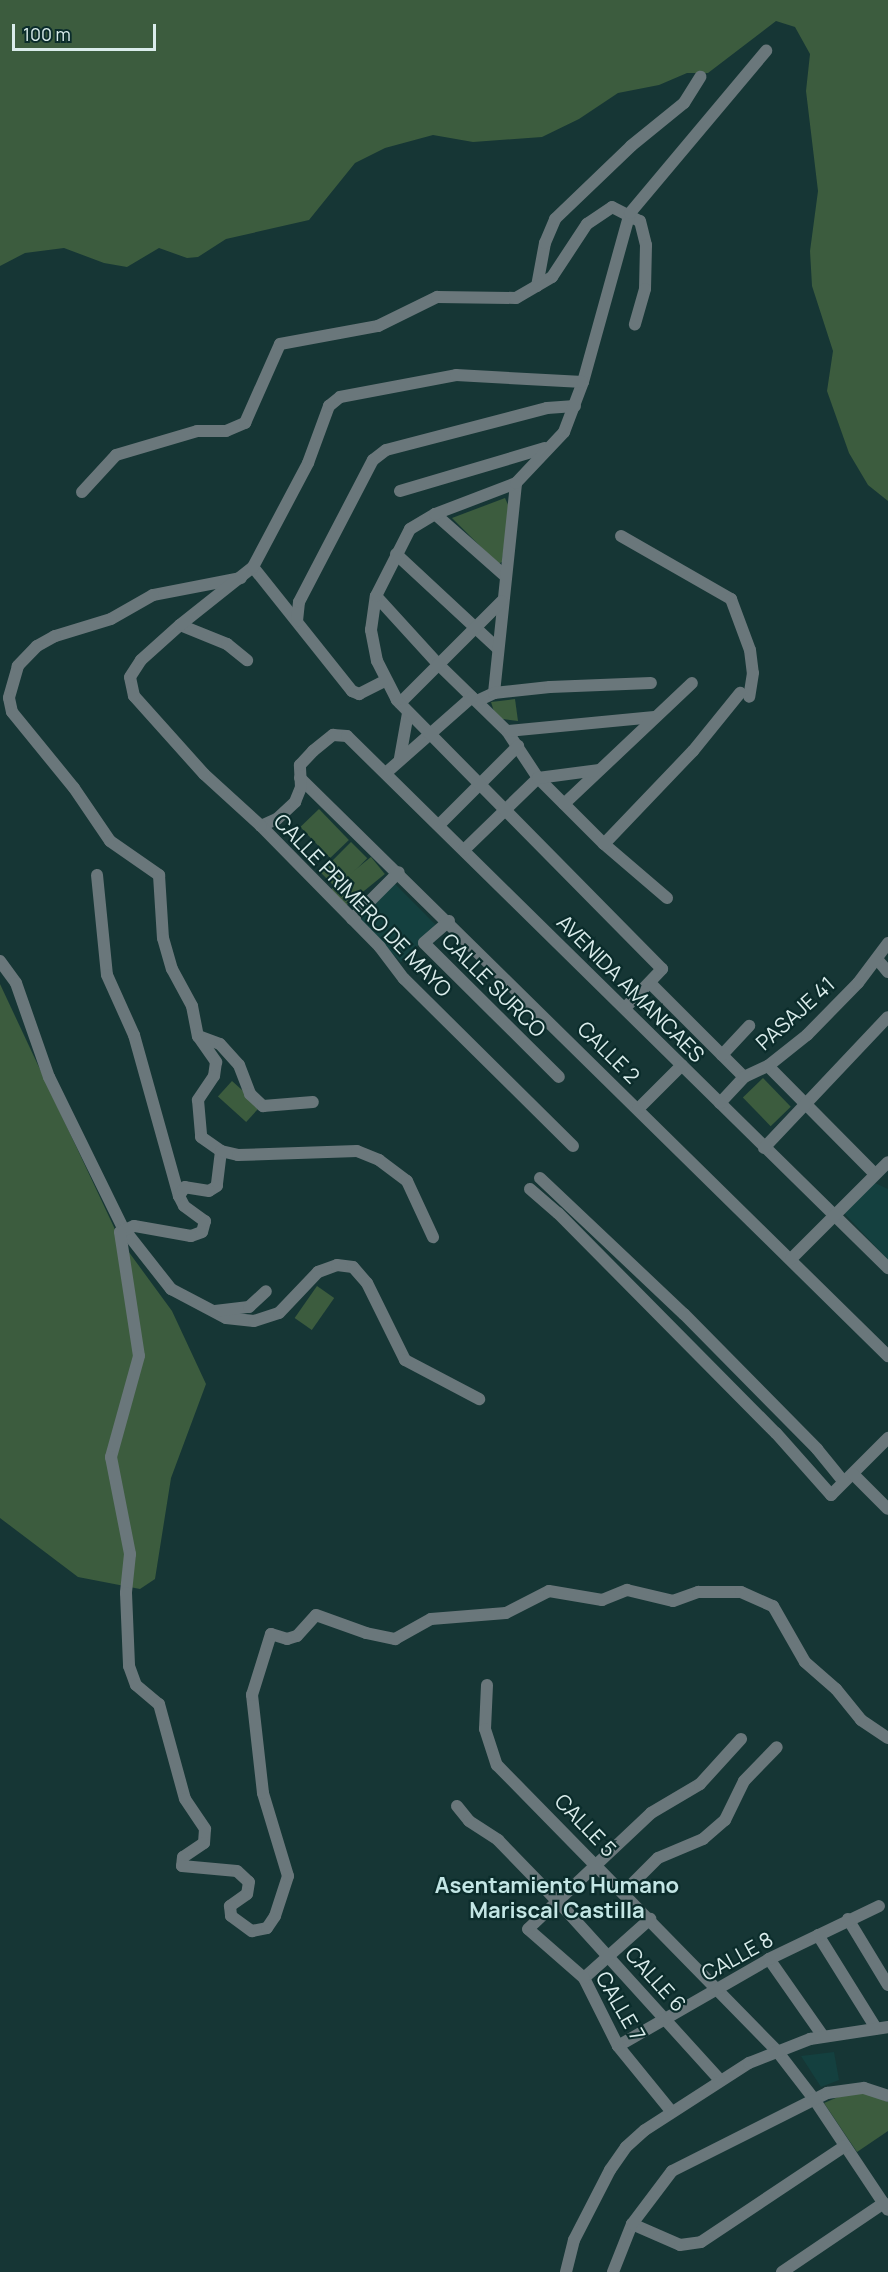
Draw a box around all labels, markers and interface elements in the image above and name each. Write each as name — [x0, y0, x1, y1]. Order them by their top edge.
scale bar — [15, 12, 159, 50]
text: 100 m — [23, 22, 71, 46]
street label: CALLE PRIMERO DE MAYO — [269, 808, 457, 1002]
street label: AVENIDA AMANCAES — [552, 909, 710, 1067]
street label: CALLE SURCO — [437, 928, 551, 1042]
street label: PASAJE 41 — [750, 971, 840, 1055]
street label: CALLE 2 — [573, 1016, 645, 1088]
street label: CALLE 5 — [550, 1788, 622, 1862]
district label: Asentamiento Humano Mariscal Castilla — [435, 1872, 679, 1924]
street label: CALLE 8 — [697, 1926, 777, 1986]
street label: CALLE 6 — [620, 1941, 692, 2017]
street label: CALLE 7 — [591, 1967, 651, 2045]

